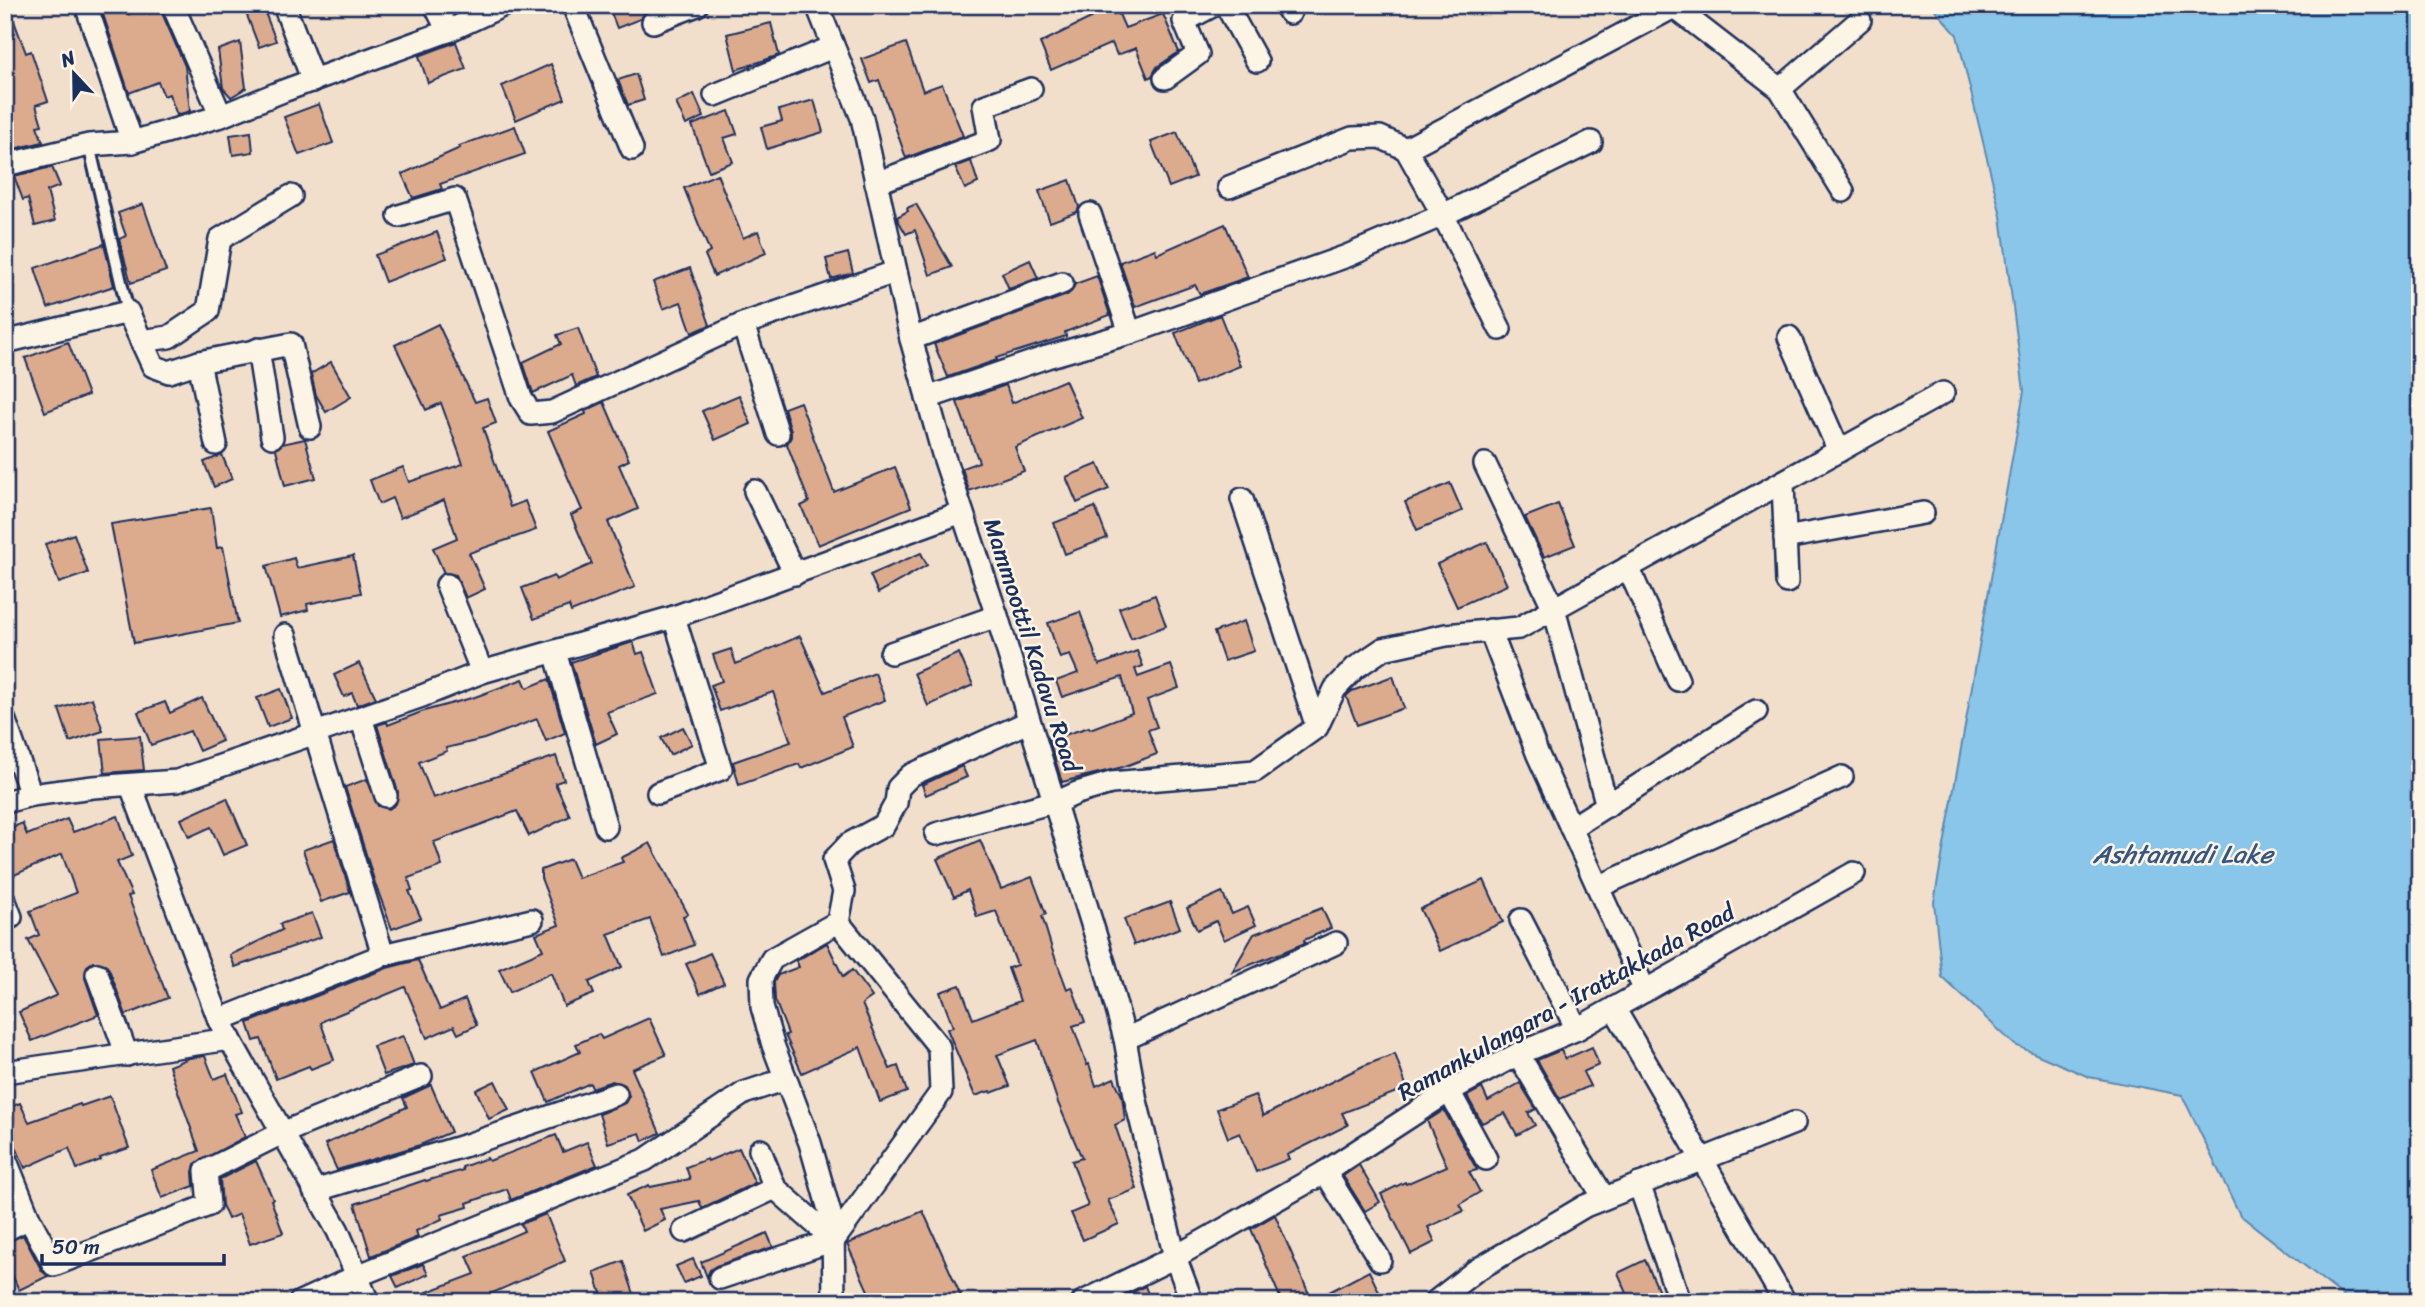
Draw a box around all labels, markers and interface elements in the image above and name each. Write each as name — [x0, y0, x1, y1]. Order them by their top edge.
north arrow — [38, 38, 108, 108]
text: N — [55, 41, 81, 77]
street label: Mammoottil Kadavu Road — [971, 512, 1093, 779]
water label: Ashtamudi Lake — [2092, 831, 2276, 877]
street label: Ramankulangara - Irattakkada Road — [1389, 891, 1744, 1113]
scale bar — [42, 1223, 224, 1267]
text: 50 m — [52, 1228, 100, 1266]

